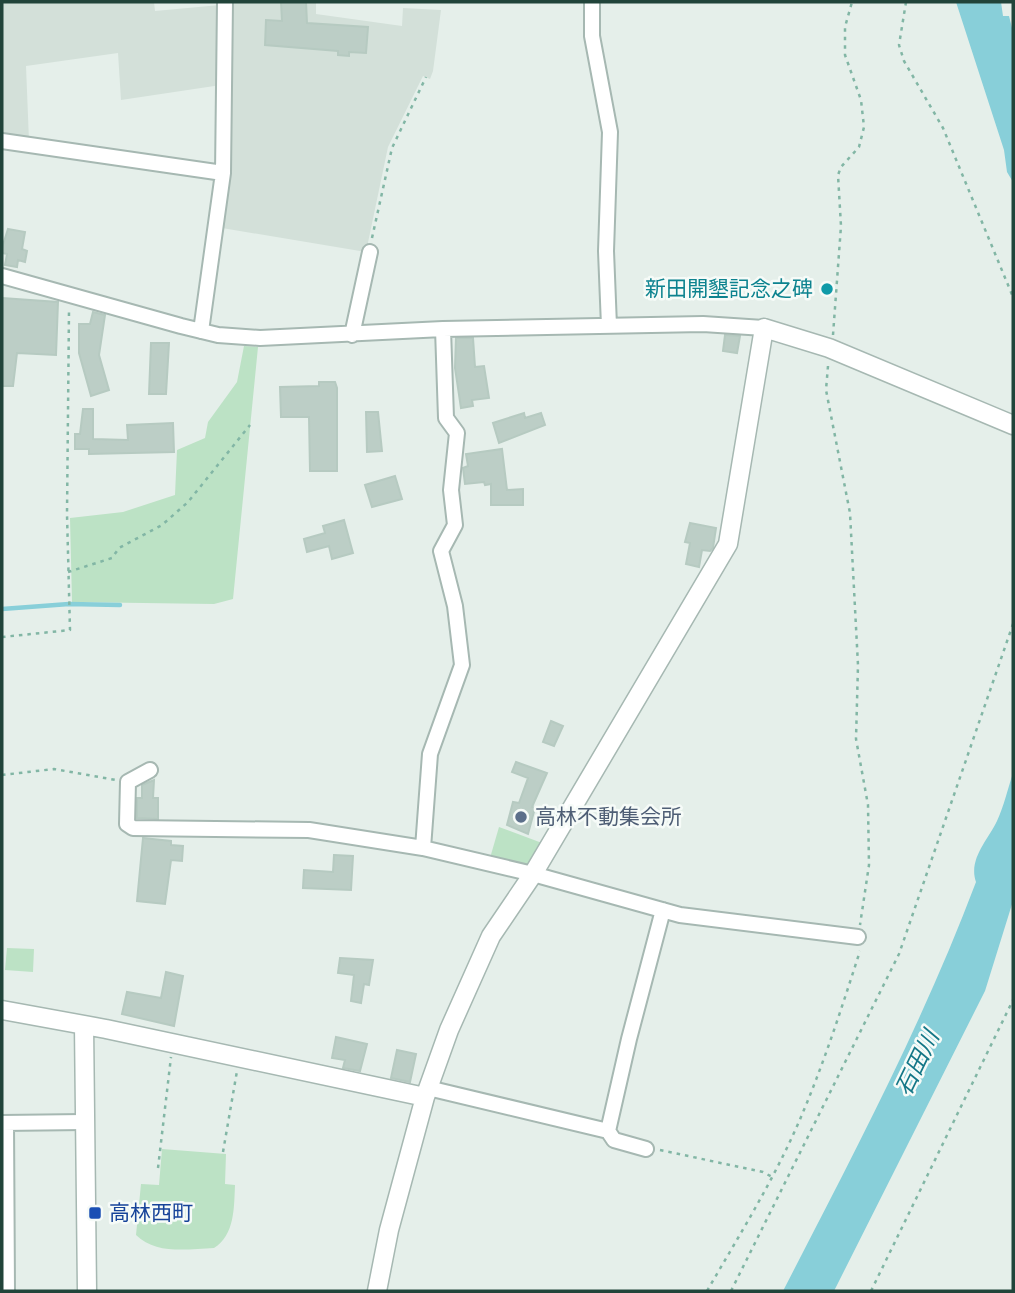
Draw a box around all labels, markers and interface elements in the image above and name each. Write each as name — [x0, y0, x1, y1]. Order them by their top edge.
place label: 新田開墾記念之碑 — [645, 277, 813, 302]
marker: 新田開墾記念之碑 — [819, 281, 835, 297]
place label: 高林不動集会所 — [535, 805, 682, 830]
marker: 高林不動集会所 — [513, 809, 529, 825]
water label: 石田川 — [890, 1024, 947, 1101]
place label: 高林西町 — [109, 1201, 193, 1226]
marker: 高林西町 — [87, 1205, 103, 1221]

